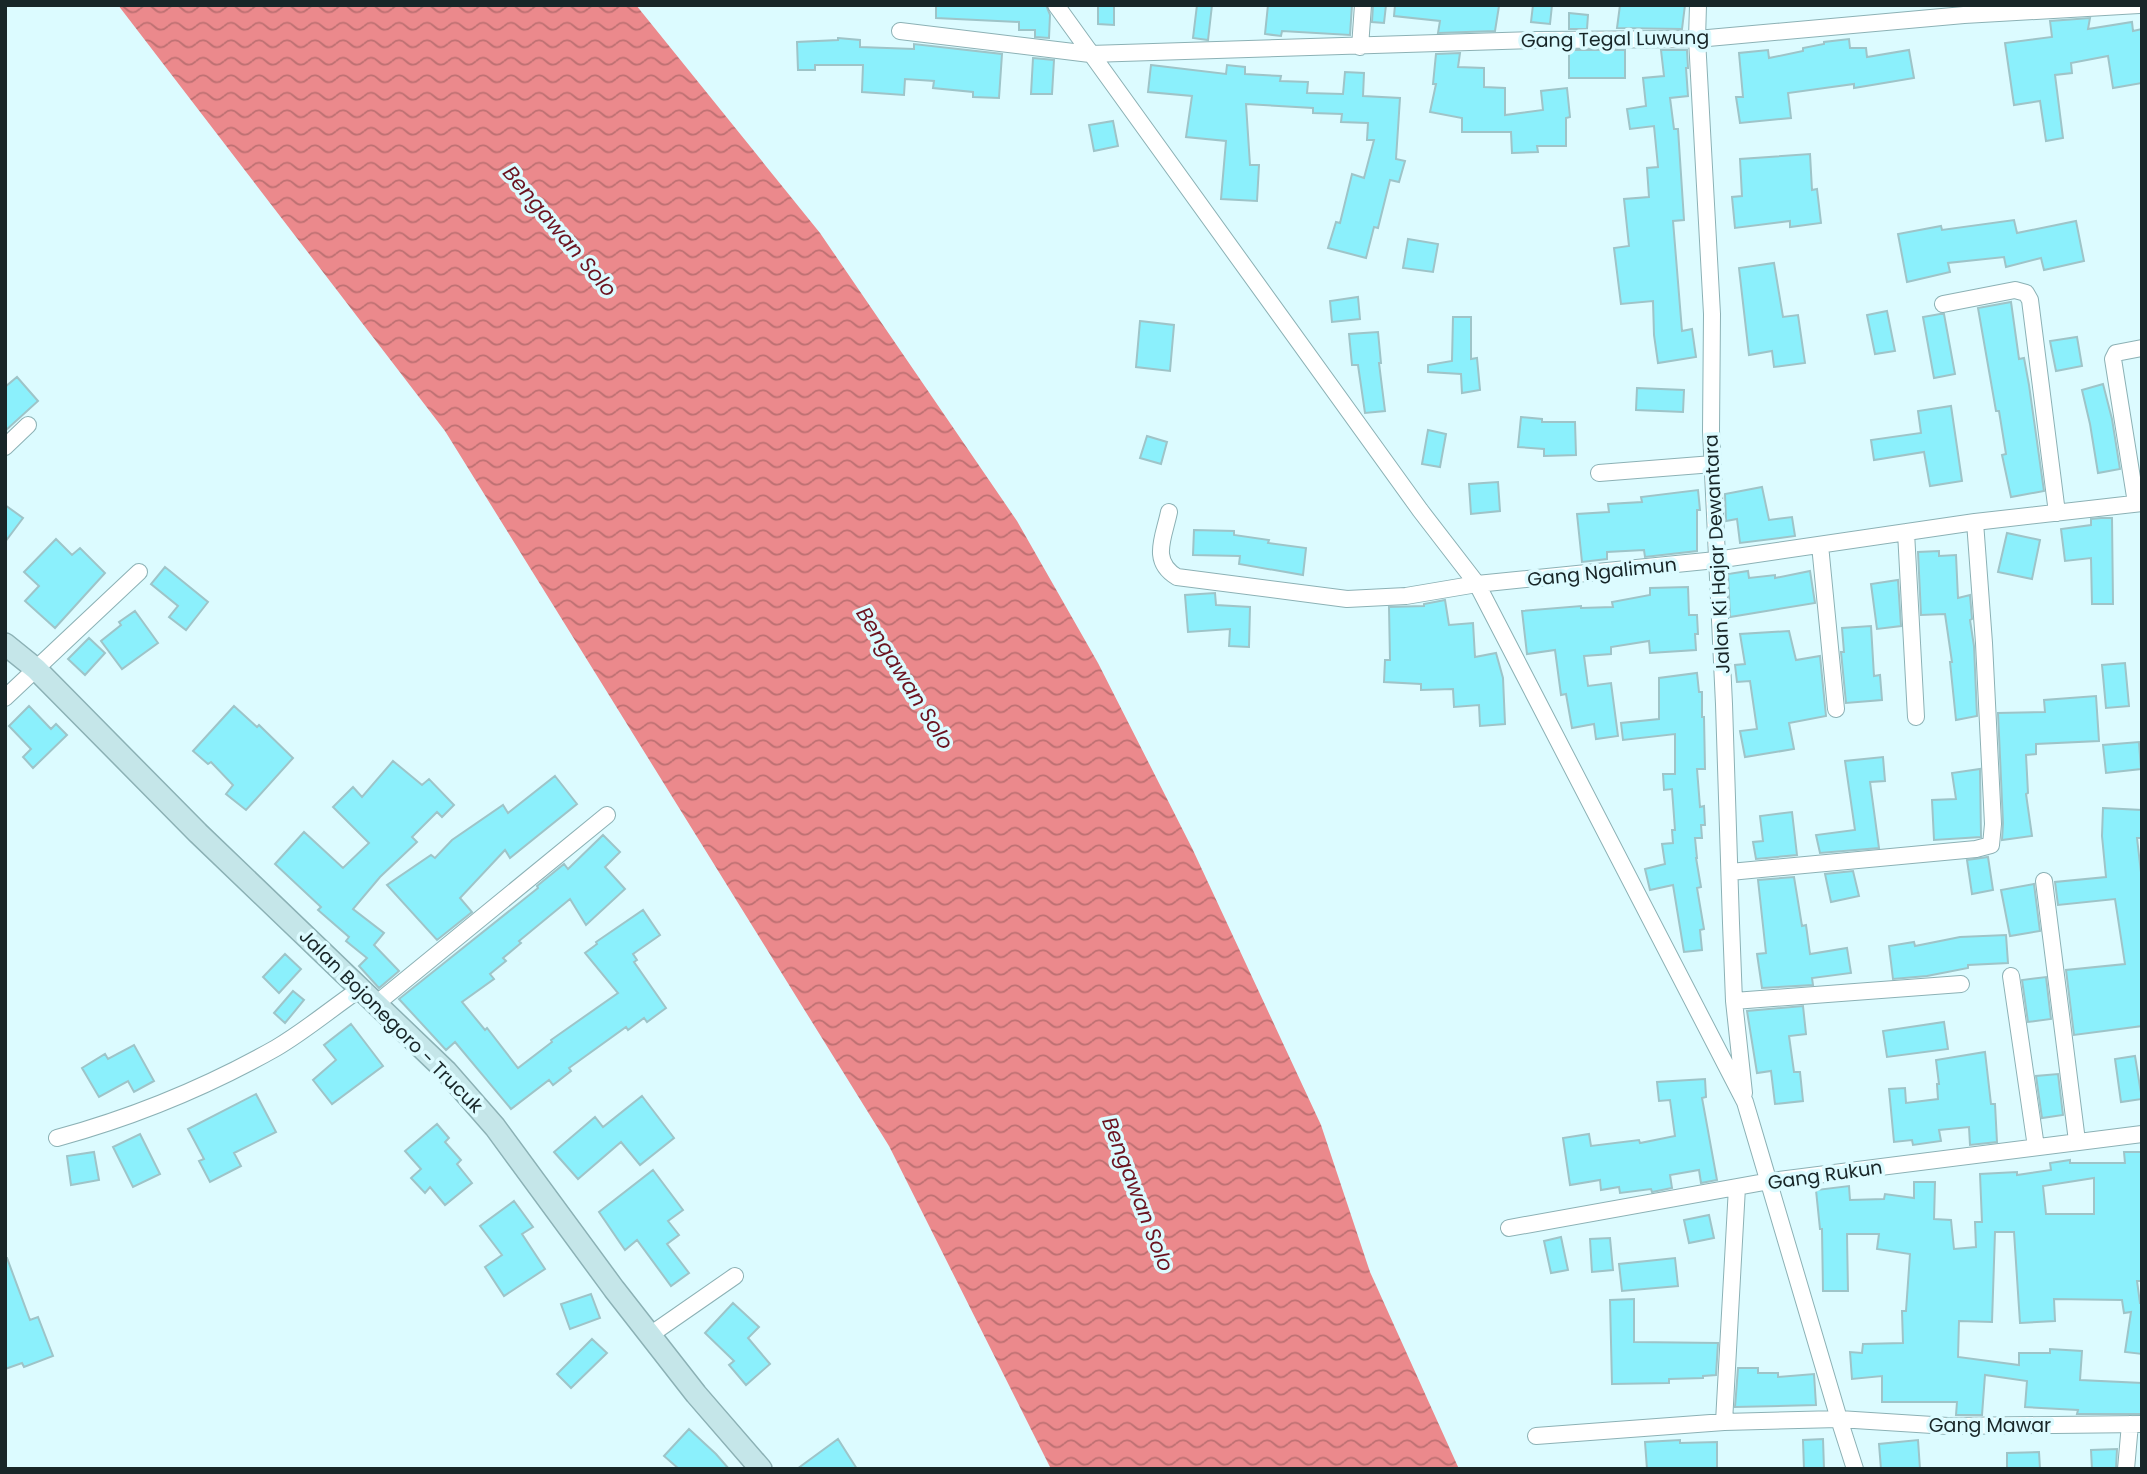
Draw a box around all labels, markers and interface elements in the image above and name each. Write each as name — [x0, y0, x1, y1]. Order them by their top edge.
street label: Gang Tegal Luwung — [1521, 24, 1709, 54]
water label: Bengawan Solo — [496, 159, 624, 303]
street label: Jalan Ki Hajar Dewantara — [1697, 433, 1737, 675]
street label: Gang Ngalimun — [1526, 551, 1678, 593]
water label: Bengawan Solo — [849, 601, 961, 755]
street label: Jalan Bojonegoro - Trucuk — [293, 923, 489, 1119]
water label: Bengawan Solo — [1095, 1113, 1181, 1275]
street label: Gang Rukun — [1766, 1154, 1884, 1196]
street label: Gang Mawar — [1929, 1412, 2051, 1439]

